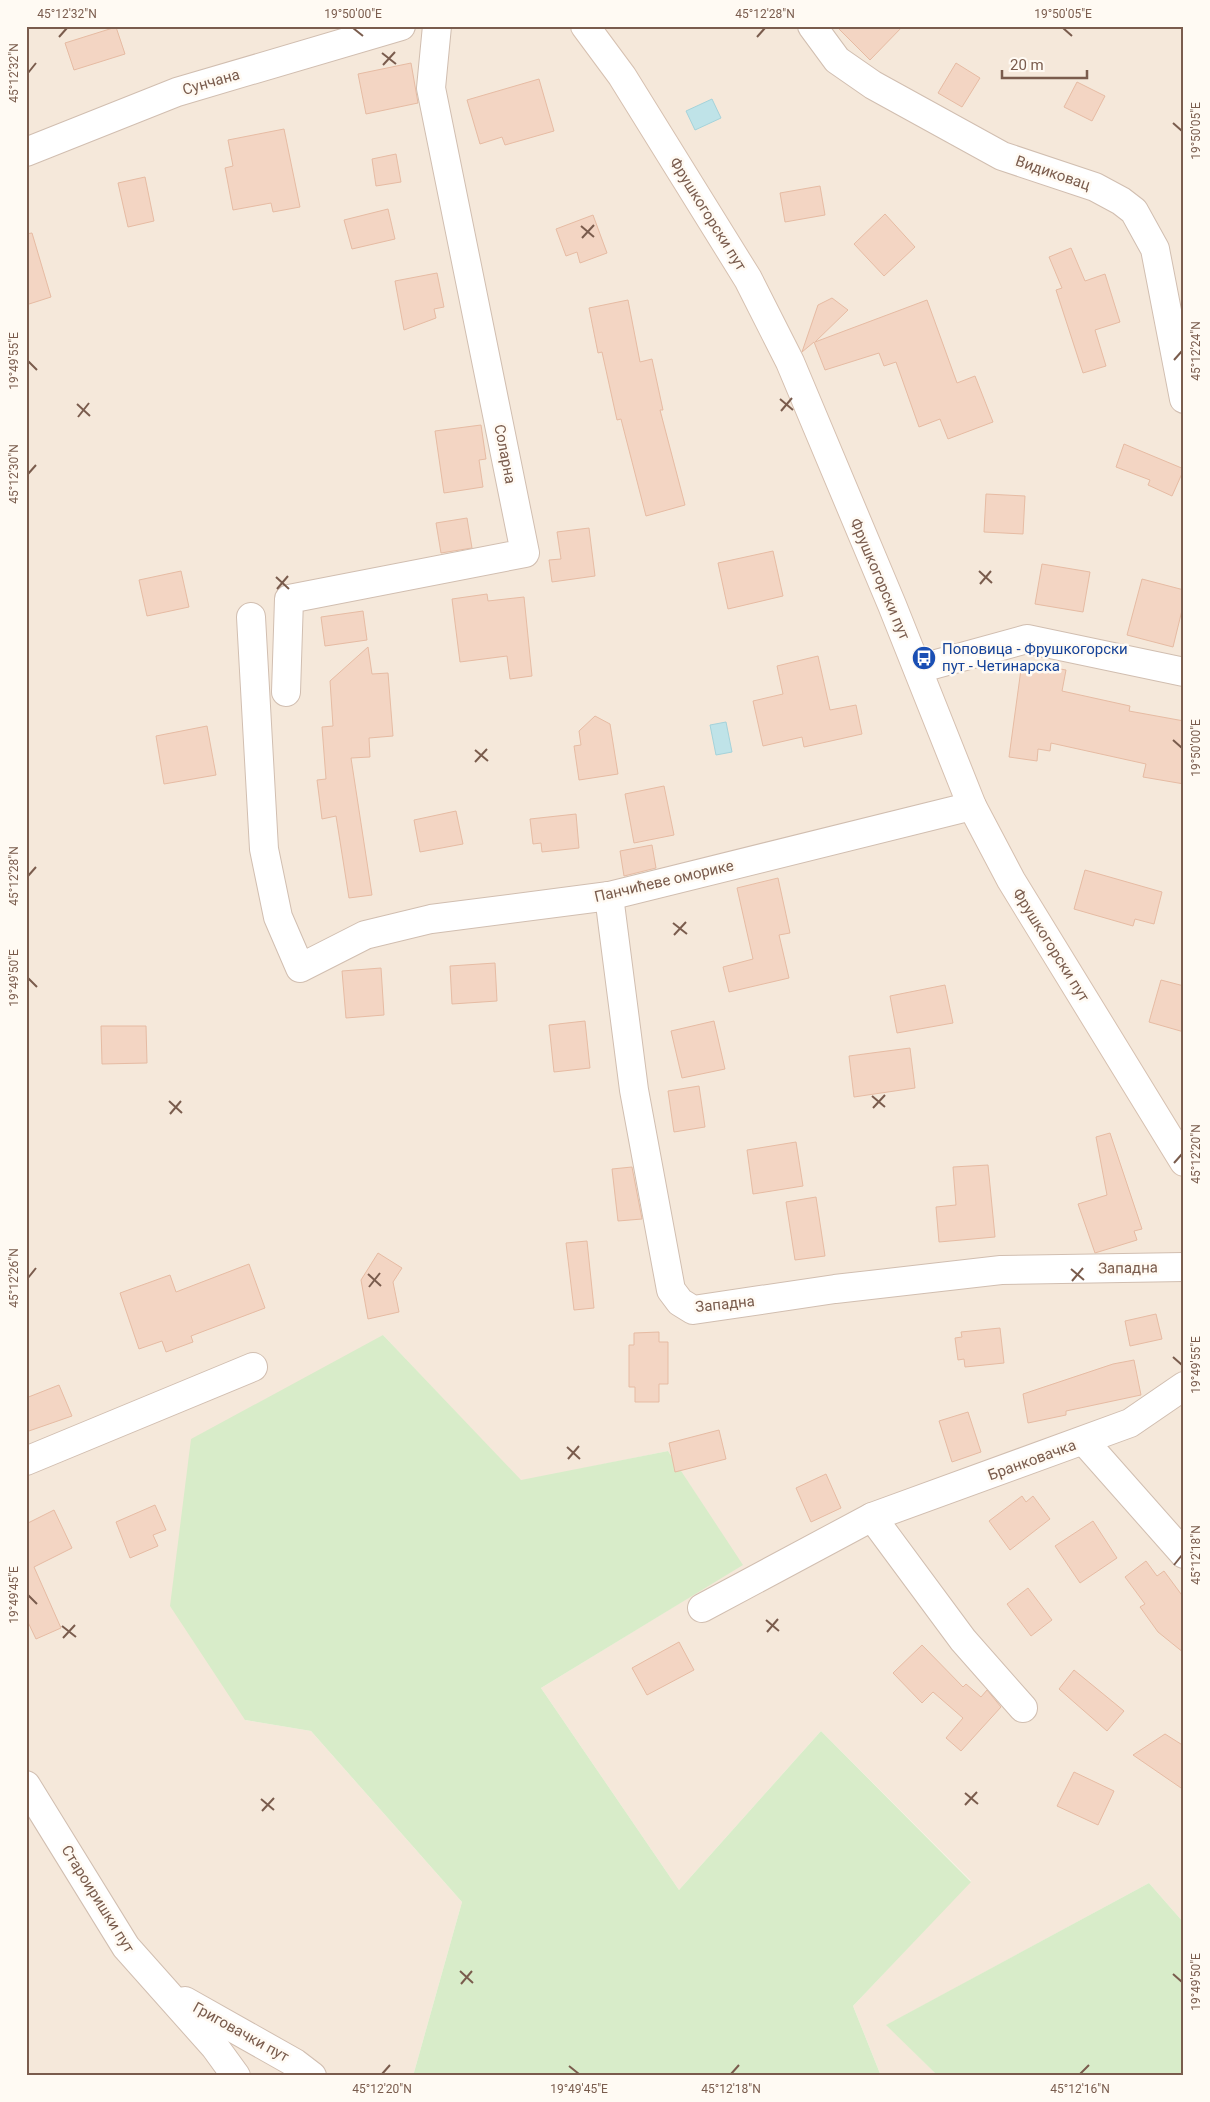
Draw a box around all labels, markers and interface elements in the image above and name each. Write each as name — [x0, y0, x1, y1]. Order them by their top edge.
text: 45°12'32"N — [37, 7, 97, 21]
text: 19°50'00"E — [324, 7, 382, 21]
text: 45°12'28"N — [735, 7, 795, 21]
text: 19°50'05"E — [1034, 7, 1092, 21]
text: 45°12'32"N — [7, 43, 21, 103]
scale bar — [1002, 48, 1088, 80]
text: 20 m — [1010, 56, 1044, 74]
street label: Сунчана — [180, 65, 242, 99]
text: 19°50'05"E — [1189, 102, 1203, 160]
street label: Видиковац — [1013, 152, 1093, 194]
street label: Фрушкогорски пут — [666, 154, 750, 274]
text: 45°12'24"N — [1189, 321, 1203, 381]
text: 19°49'55"E — [7, 332, 21, 390]
street label: Соларна — [490, 423, 520, 485]
text: 45°12'30"N — [7, 444, 21, 504]
street label: Фрушкогорски пут — [846, 516, 914, 642]
place label: Поповица - Фрушкогорски пут - Четинарска — [942, 640, 1128, 675]
bus stop icon: Поповица - Фрушкогорски пут - Четинарска — [911, 645, 937, 671]
text: 19°50'00"E — [1189, 719, 1203, 777]
text: 45°12'28"N — [7, 846, 21, 906]
street label: Панчићеве оморике — [593, 856, 735, 906]
street label: Фрушкогорски пут — [1009, 885, 1093, 1005]
text: 19°49'50"E — [7, 949, 21, 1007]
text: 45°12'20"N — [1189, 1124, 1203, 1184]
text: 45°12'26"N — [7, 1248, 21, 1308]
street label: Западна — [1098, 1258, 1158, 1278]
street label: Западна — [694, 1292, 756, 1316]
text: 19°49'55"E — [1189, 1336, 1203, 1394]
street label: Бранковачка — [986, 1436, 1078, 1484]
text: 45°12'18"N — [1189, 1525, 1203, 1585]
text: 19°49'45"E — [7, 1566, 21, 1624]
street label: Староиришки пут — [58, 1842, 138, 1956]
text: 19°49'50"E — [1189, 1953, 1203, 2011]
street label: Григовачки пут — [190, 1998, 292, 2066]
text: 45°12'20"N — [352, 2082, 412, 2096]
text: 19°49'45"E — [550, 2082, 608, 2096]
text: 45°12'18"N — [701, 2082, 761, 2096]
text: 45°12'16"N — [1050, 2082, 1110, 2096]

